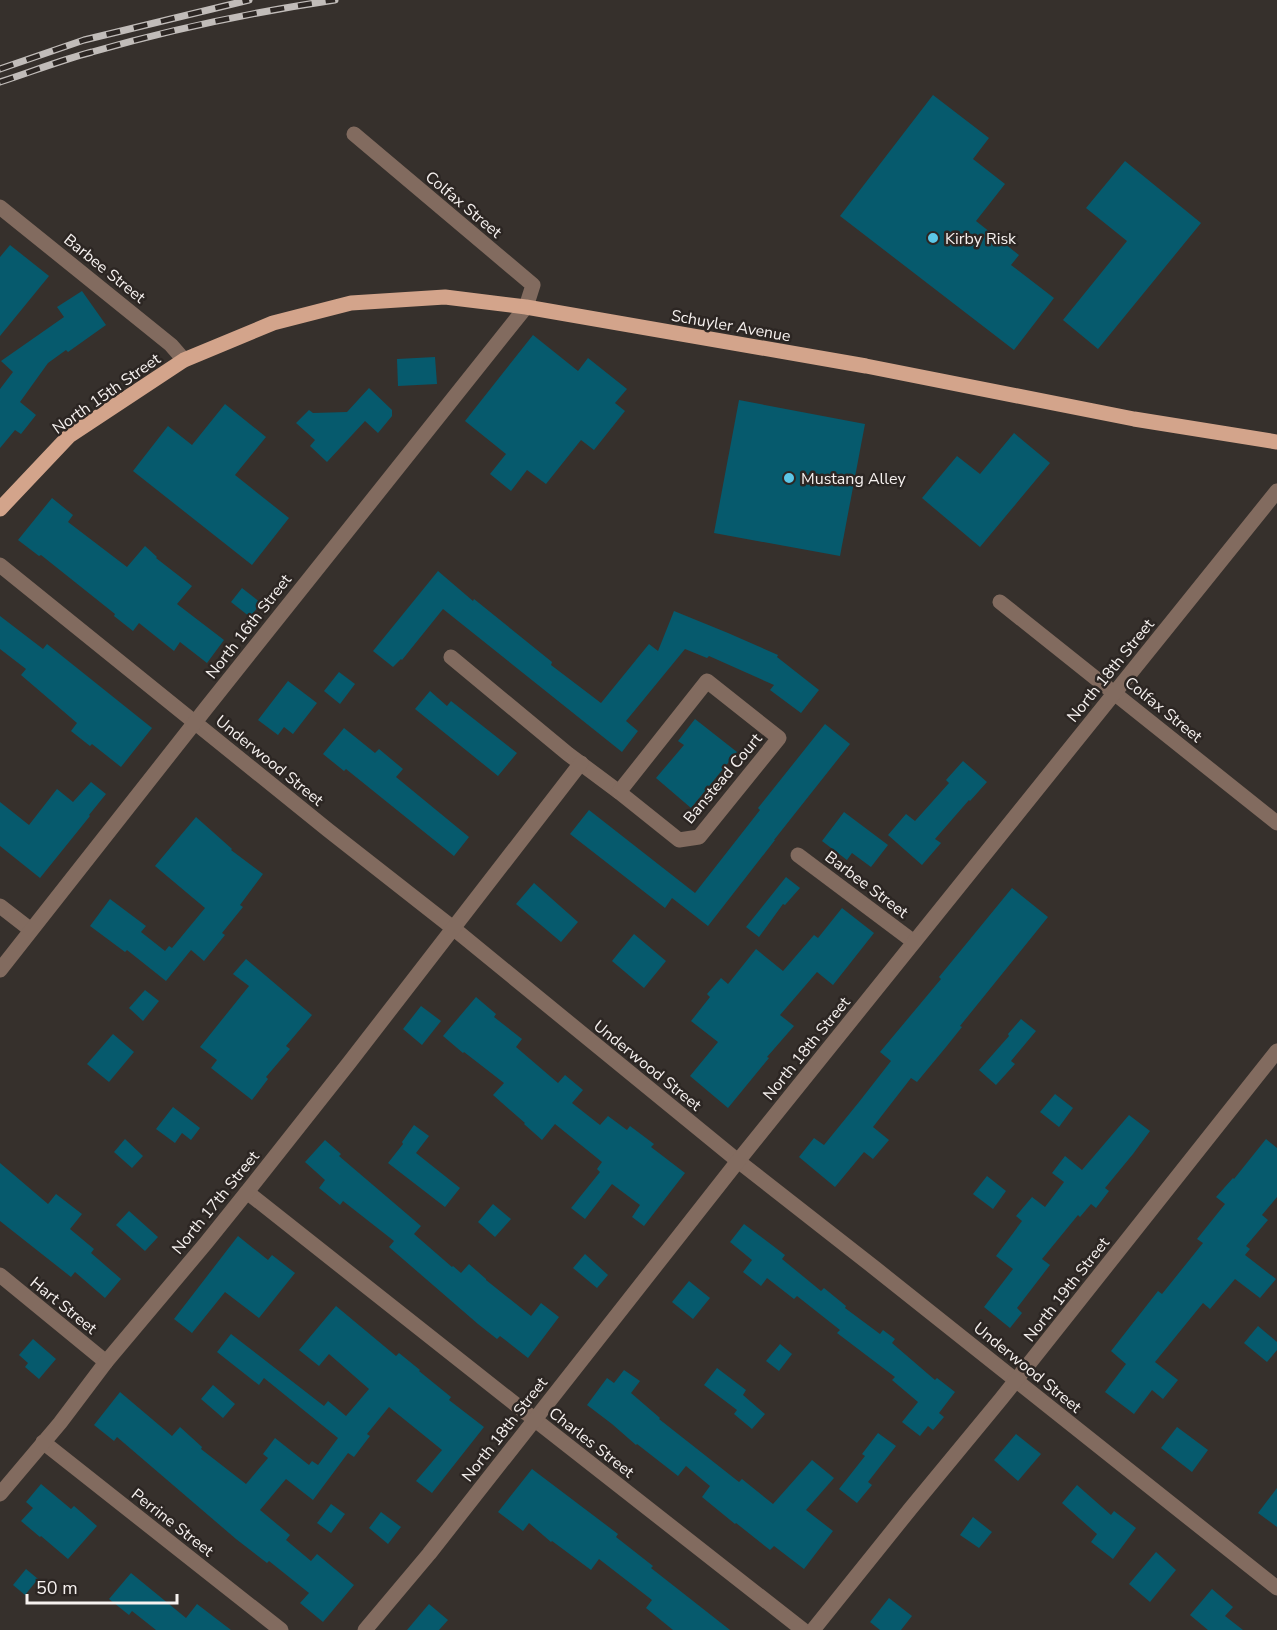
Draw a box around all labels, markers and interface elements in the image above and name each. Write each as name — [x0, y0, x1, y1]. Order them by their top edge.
street label: Colfax Street — [420, 166, 507, 244]
place label: Kirby Risk — [945, 228, 1017, 250]
street label: Barbee Street — [59, 229, 150, 309]
marker: Kirby Risk — [926, 231, 940, 245]
street label: Schuyler Avenue — [669, 305, 792, 347]
street label: North 15th Street — [48, 348, 165, 439]
place label: Mustang Alley — [801, 468, 906, 490]
marker: Mustang Alley — [782, 471, 796, 485]
street label: North 16th Street — [201, 569, 297, 684]
street label: North 18th Street — [1062, 614, 1160, 727]
street label: Colfax Street — [1120, 672, 1207, 748]
street label: Underwood Street — [211, 710, 328, 811]
street label: Banstead Court — [678, 728, 767, 829]
street label: Barbee Street — [820, 846, 913, 924]
street label: North 18th Street — [758, 992, 856, 1105]
street label: Underwood Street — [589, 1015, 706, 1116]
street label: North 17th Street — [167, 1146, 265, 1259]
street label: North 19th Street — [1019, 1232, 1115, 1347]
street label: Hart Street — [25, 1272, 102, 1340]
street label: Underwood Street — [969, 1317, 1086, 1418]
street label: North 18th Street — [457, 1372, 553, 1487]
street label: Charles Street — [544, 1403, 639, 1483]
street label: Perrine Street — [127, 1484, 218, 1562]
scale bar — [27, 1567, 177, 1605]
text: 50 m — [36, 1576, 78, 1600]

